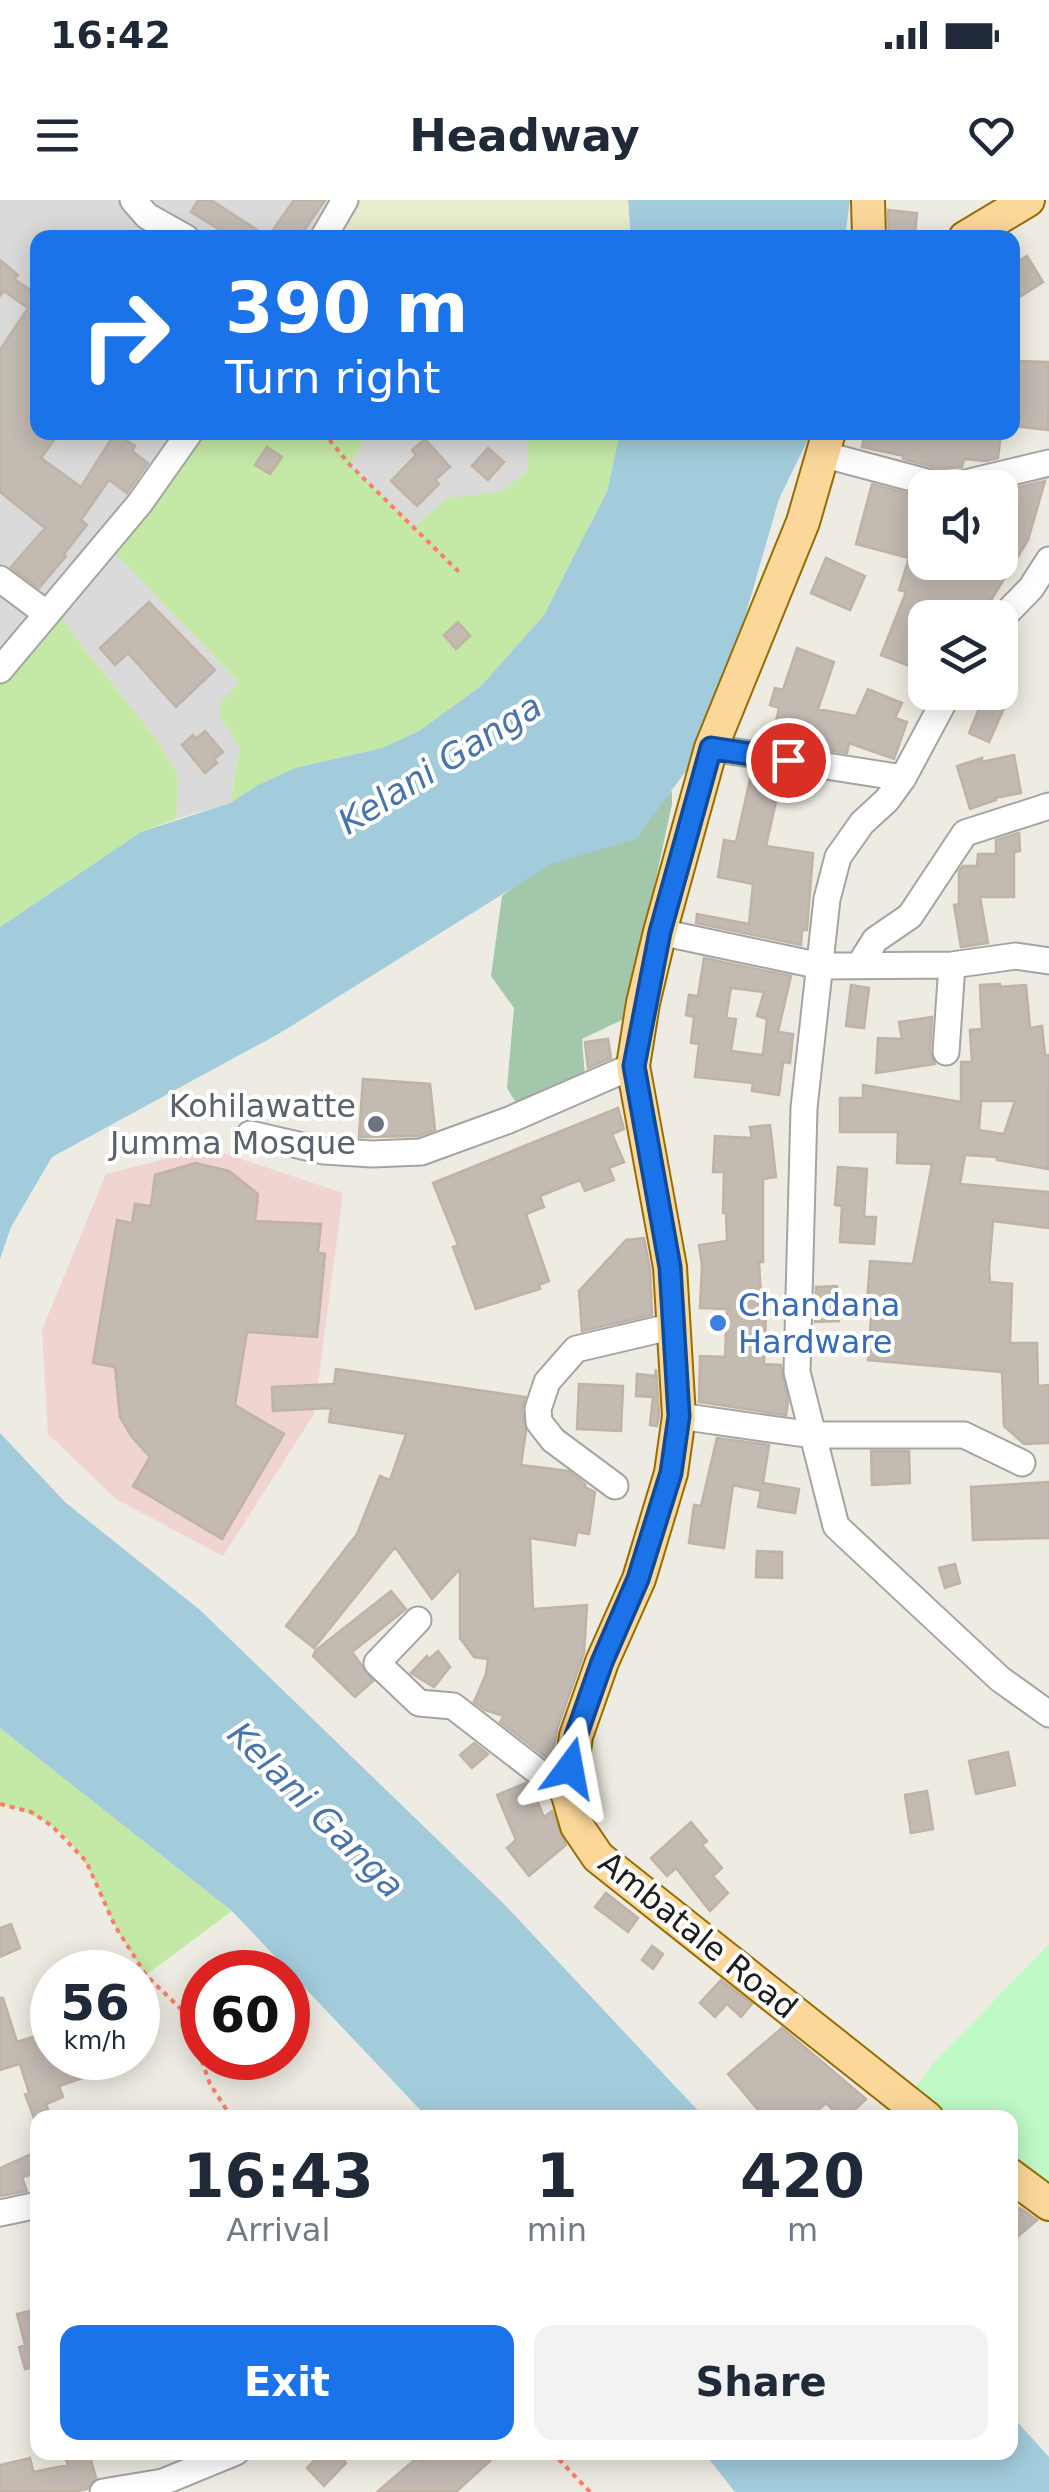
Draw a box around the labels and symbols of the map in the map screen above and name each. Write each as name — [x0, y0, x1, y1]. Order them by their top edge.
water label: Kelani Ganga — [331, 686, 549, 842]
pin — [746, 718, 831, 803]
place label: Kohilawatte Jumma Mosque — [108, 1087, 356, 1162]
marker: Kohilawatte Jumma Mosque — [365, 1113, 387, 1135]
place label: Chandana Hardware — [738, 1286, 900, 1361]
marker: Chandana Hardware — [707, 1312, 729, 1334]
water label: Kelani Ganga — [220, 1714, 412, 1906]
position arrow — [518, 1716, 622, 1820]
street label: Ambatale Road — [591, 1843, 805, 2027]
speed limit sign: 60 — [180, 1950, 310, 2080]

